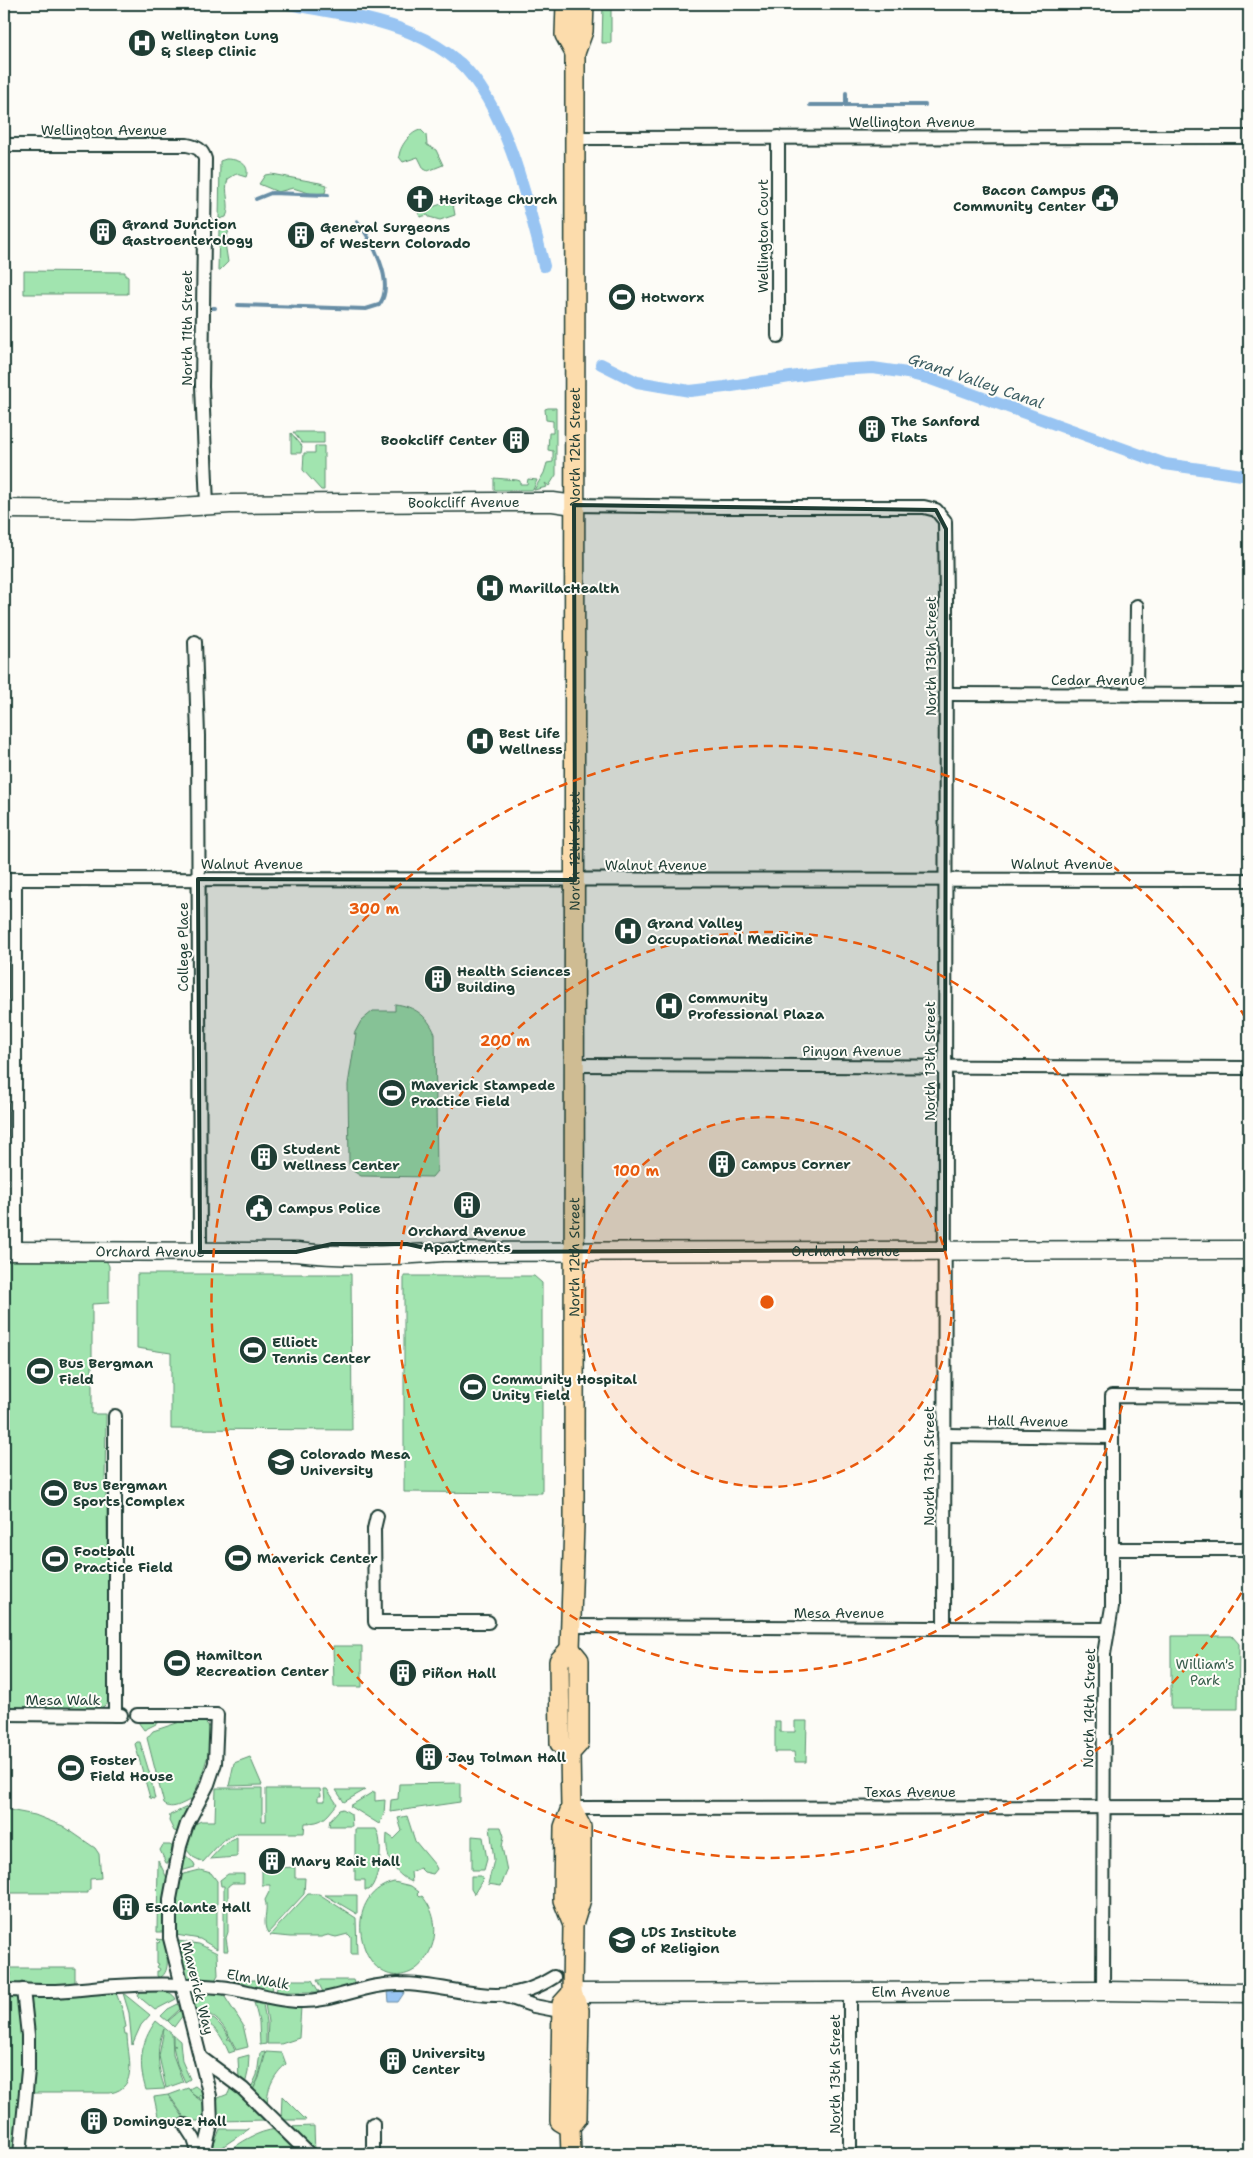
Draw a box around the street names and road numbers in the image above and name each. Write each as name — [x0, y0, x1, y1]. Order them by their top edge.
street label: Wellington Avenue — [849, 113, 975, 131]
street label: Wellington Avenue — [41, 121, 167, 139]
street label: Wellington Court — [754, 179, 772, 293]
street label: North 11th Street — [178, 270, 196, 386]
street label: North 12th Street — [566, 387, 584, 507]
street label: Bookcliff Avenue — [408, 493, 520, 512]
street label: North 13th Street — [922, 596, 940, 716]
street label: Cedar Avenue — [1051, 671, 1145, 689]
street label: North 12th Street — [565, 791, 583, 911]
street label: Walnut Avenue — [201, 855, 303, 873]
street label: Walnut Avenue — [1011, 855, 1113, 873]
street label: Walnut Avenue — [605, 856, 707, 874]
street label: College Place — [174, 902, 192, 992]
street label: North 13th Street — [921, 1001, 939, 1121]
street label: Pinyon Avenue — [802, 1042, 902, 1060]
street label: North 12th Street — [565, 1197, 583, 1317]
street label: Orchard Avenue — [96, 1242, 205, 1261]
street label: Orchard Avenue — [791, 1242, 900, 1260]
street label: North 13th Street — [920, 1406, 938, 1526]
street label: Hall Avenue — [987, 1411, 1069, 1431]
street label: Mesa Avenue — [794, 1604, 884, 1622]
street label: North 14th Street — [1079, 1648, 1099, 1768]
street label: Mesa Walk — [25, 1691, 101, 1709]
street label: Texas Avenue — [864, 1783, 956, 1801]
street label: Maverick Way — [178, 1940, 218, 2036]
street label: Elm Walk — [225, 1965, 291, 1993]
street label: Elm Avenue — [871, 1983, 951, 2001]
street label: North 13th Street — [826, 2014, 844, 2134]

